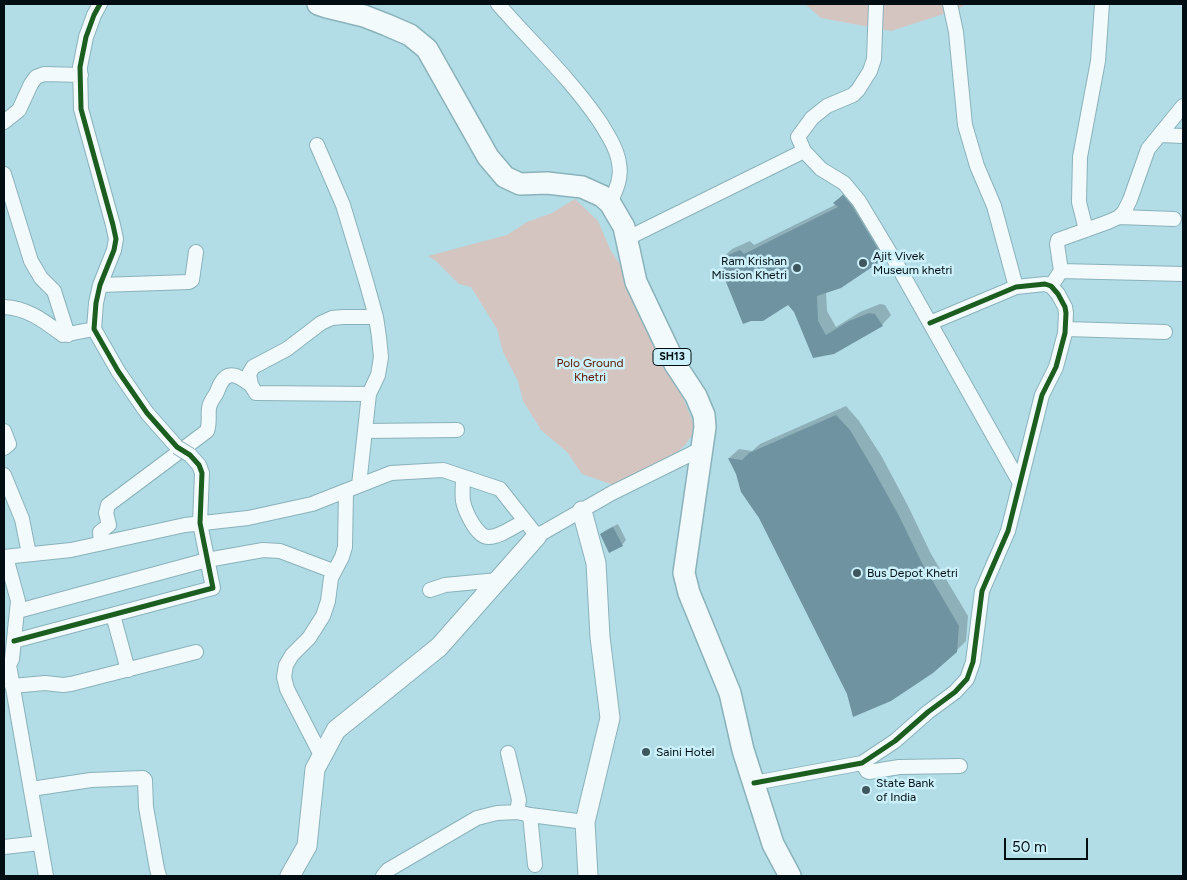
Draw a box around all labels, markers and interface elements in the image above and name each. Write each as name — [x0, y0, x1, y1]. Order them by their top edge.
place label: Ajit Vivek Museum khetri — [873, 249, 952, 277]
place label: Ram Krishan Mission Khetri — [712, 254, 787, 282]
marker: Ajit Vivek Museum khetri — [857, 257, 869, 269]
marker: Ram Krishan Mission Khetri — [791, 262, 803, 274]
road number: SH13 — [653, 348, 691, 366]
park label: Polo Ground Khetri — [557, 356, 623, 384]
place label: Bus Depot Khetri — [867, 566, 958, 580]
marker: Bus Depot Khetri — [851, 567, 863, 579]
place label: Saini Hotel — [656, 745, 714, 759]
marker: Saini Hotel — [640, 746, 652, 758]
place label: State Bank of India — [876, 776, 934, 804]
marker: State Bank of India — [860, 784, 872, 796]
scale bar — [1007, 828, 1091, 860]
text: 50 m — [1012, 838, 1047, 856]

